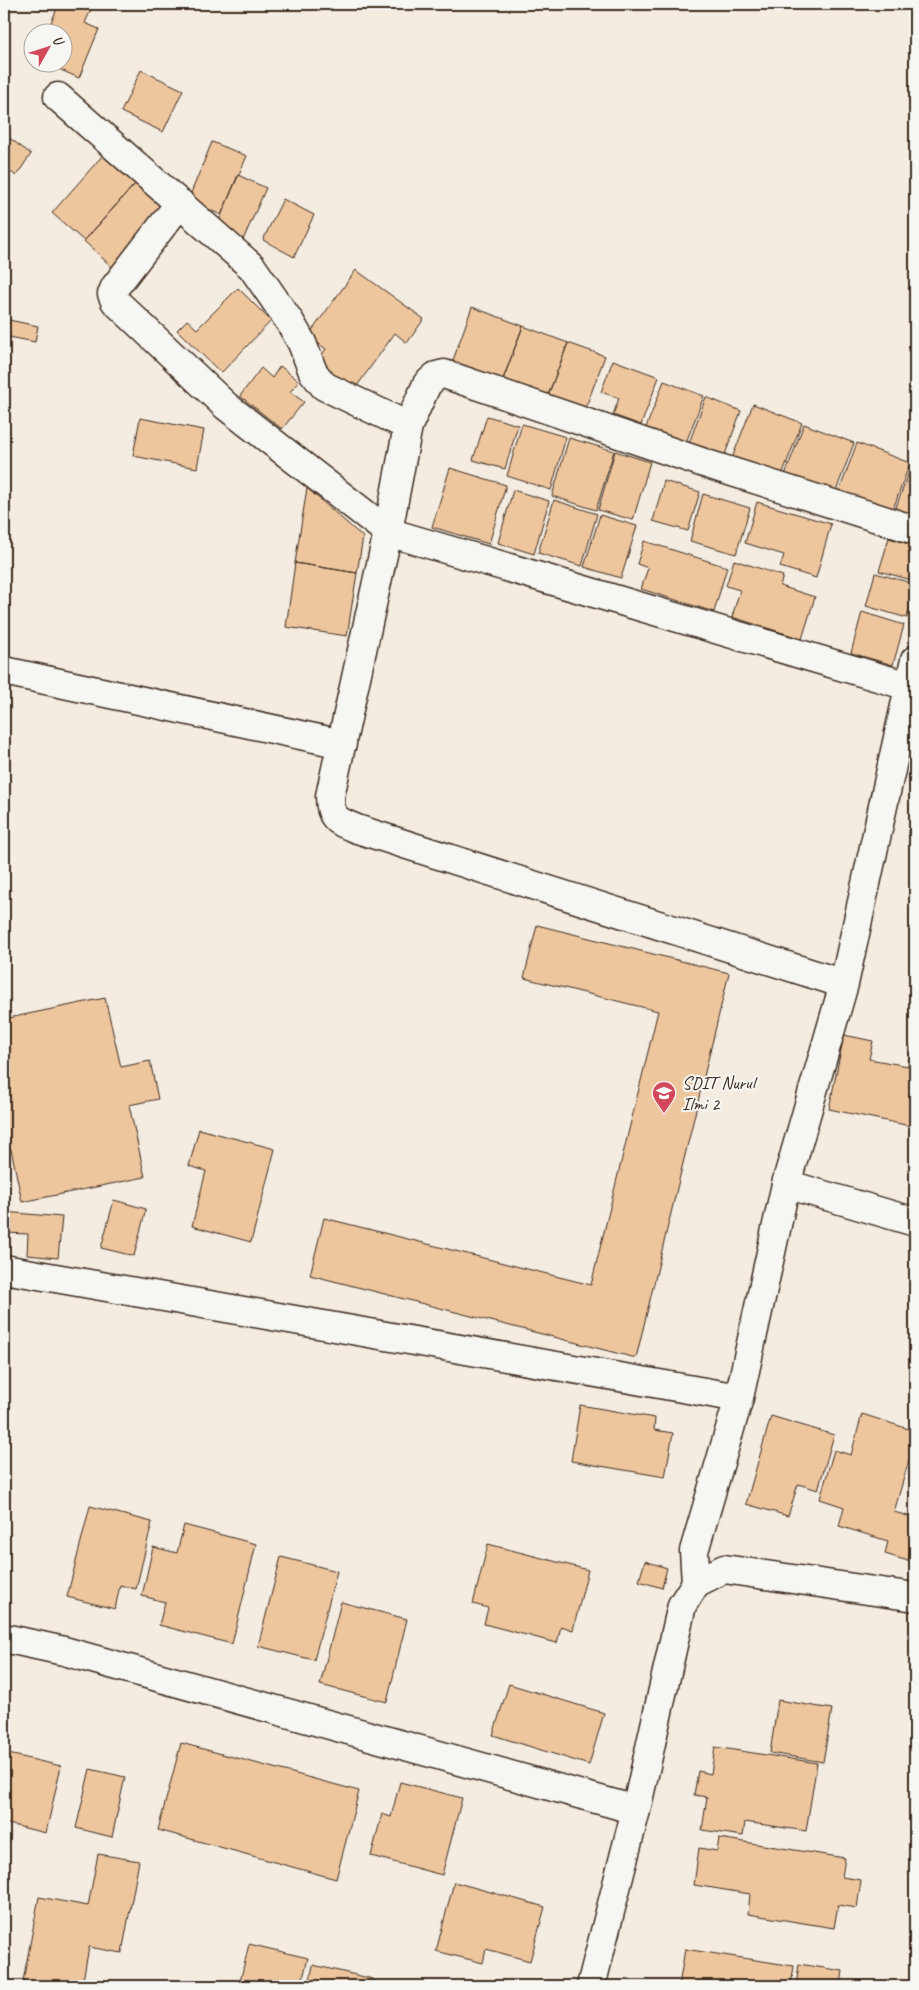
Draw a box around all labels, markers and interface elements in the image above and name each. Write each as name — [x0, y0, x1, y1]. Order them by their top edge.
north arrow — [22, 22, 72, 72]
text: U — [49, 32, 68, 51]
place label: SDIT Nurul Ilmi 2 — [682, 1072, 758, 1115]
school or university icon: SDIT Nurul Ilmi 2 — [651, 1080, 677, 1114]

